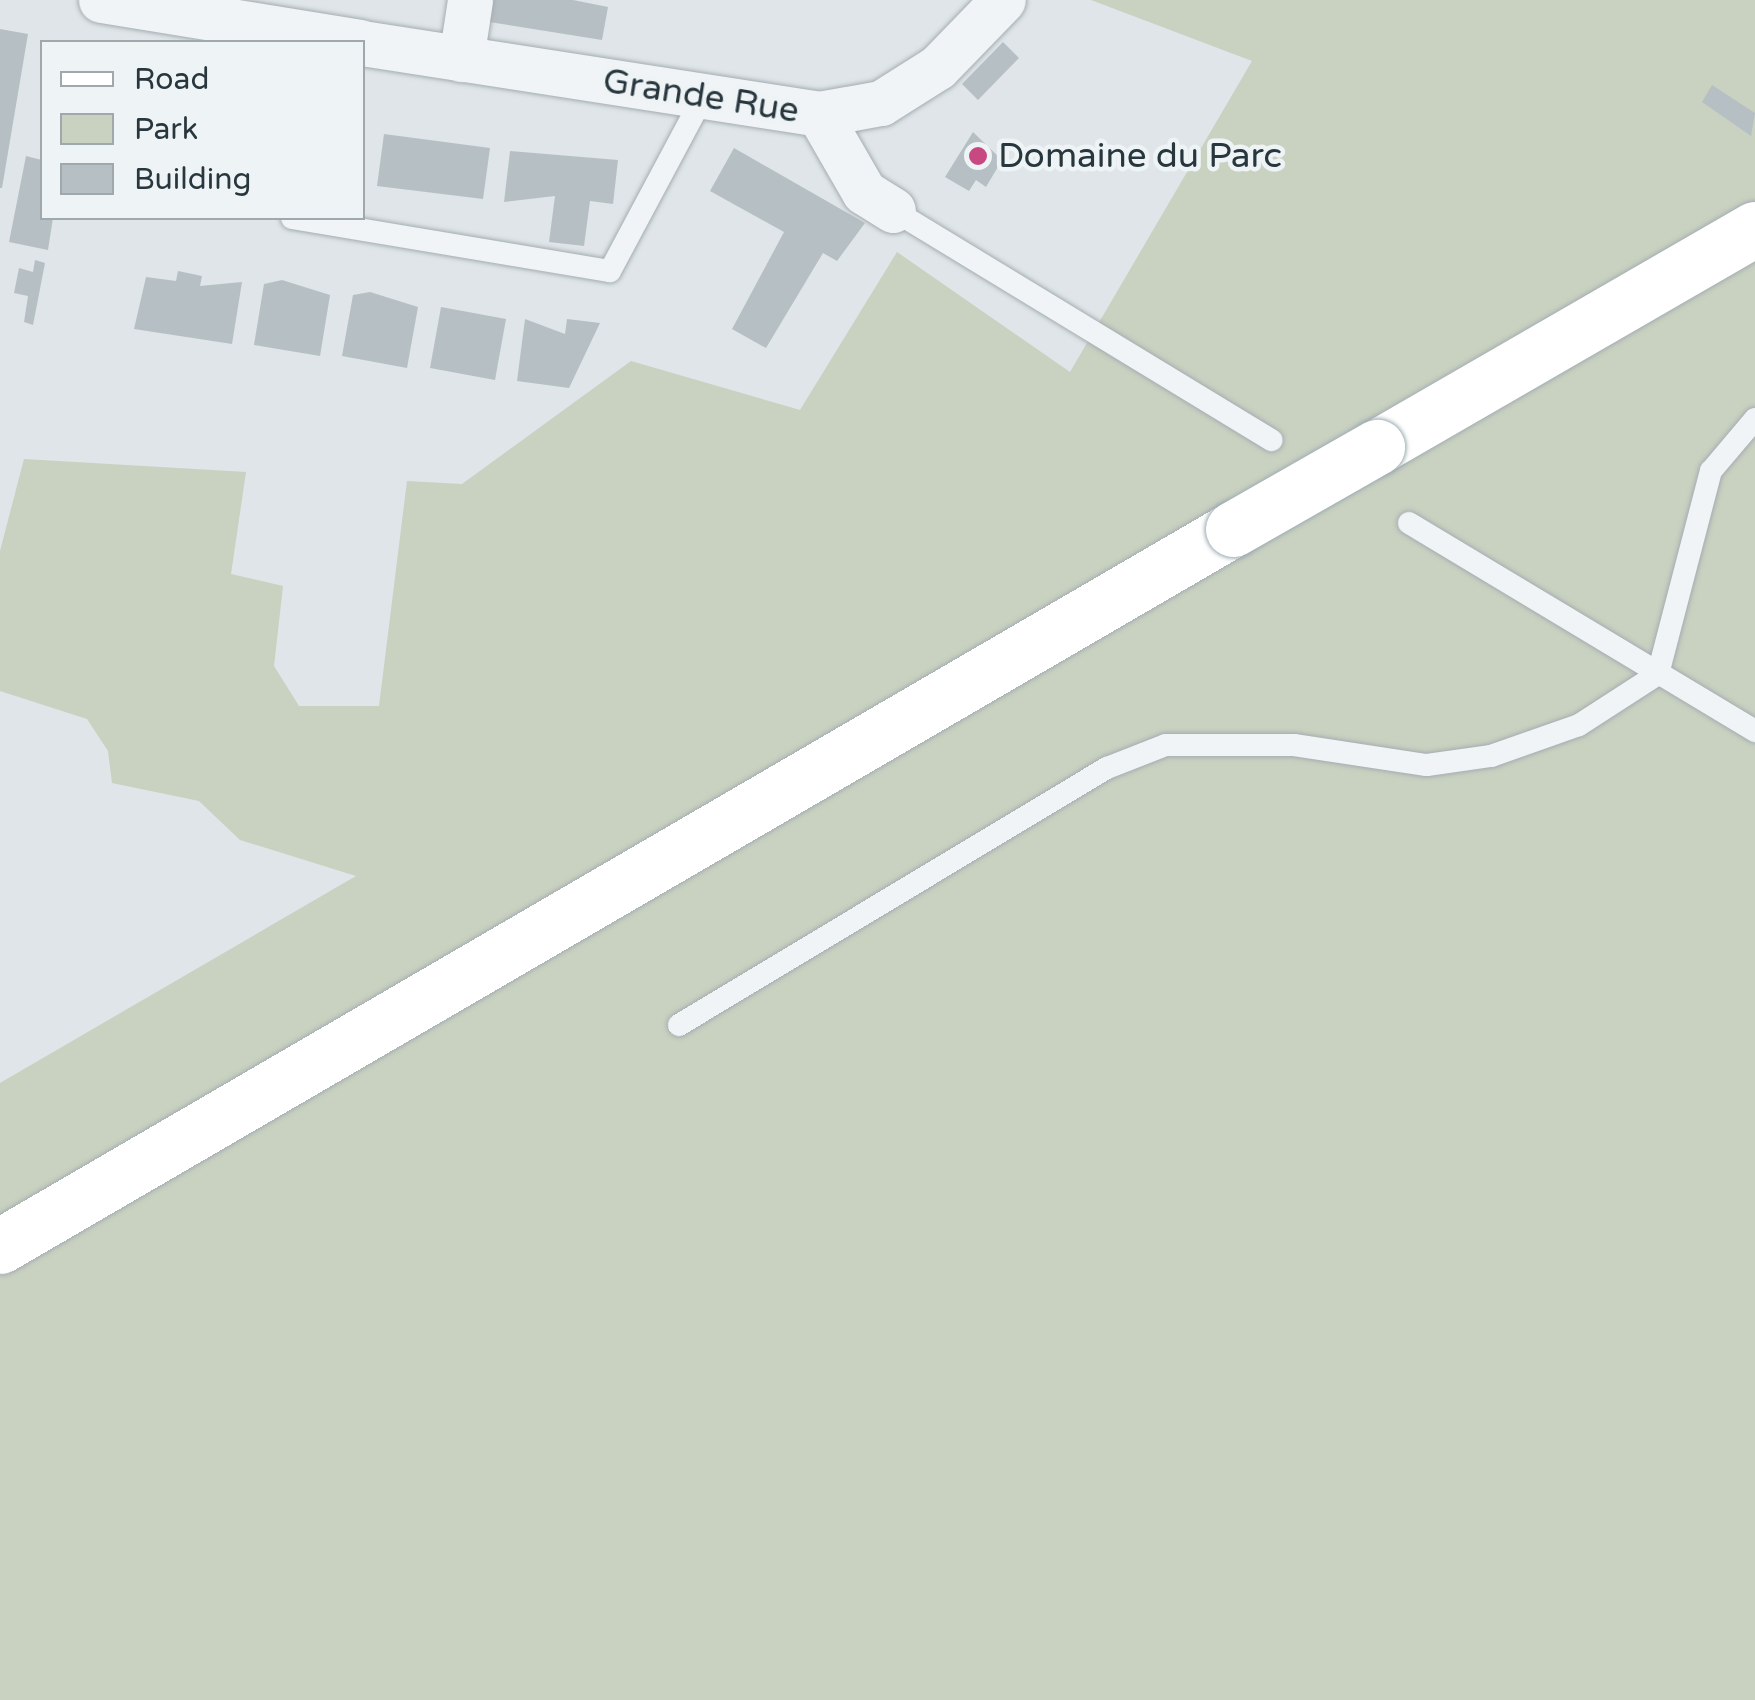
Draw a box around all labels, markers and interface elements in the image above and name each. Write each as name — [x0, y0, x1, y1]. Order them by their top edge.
legend — [40, 40, 365, 220]
street label: Grande Rue — [600, 60, 802, 132]
text: Road — [134, 61, 209, 98]
text: Park — [134, 111, 198, 148]
place label: Domaine du Parc — [998, 135, 1282, 177]
marker: Domaine du Parc — [967, 145, 989, 167]
text: Building — [134, 161, 251, 198]

